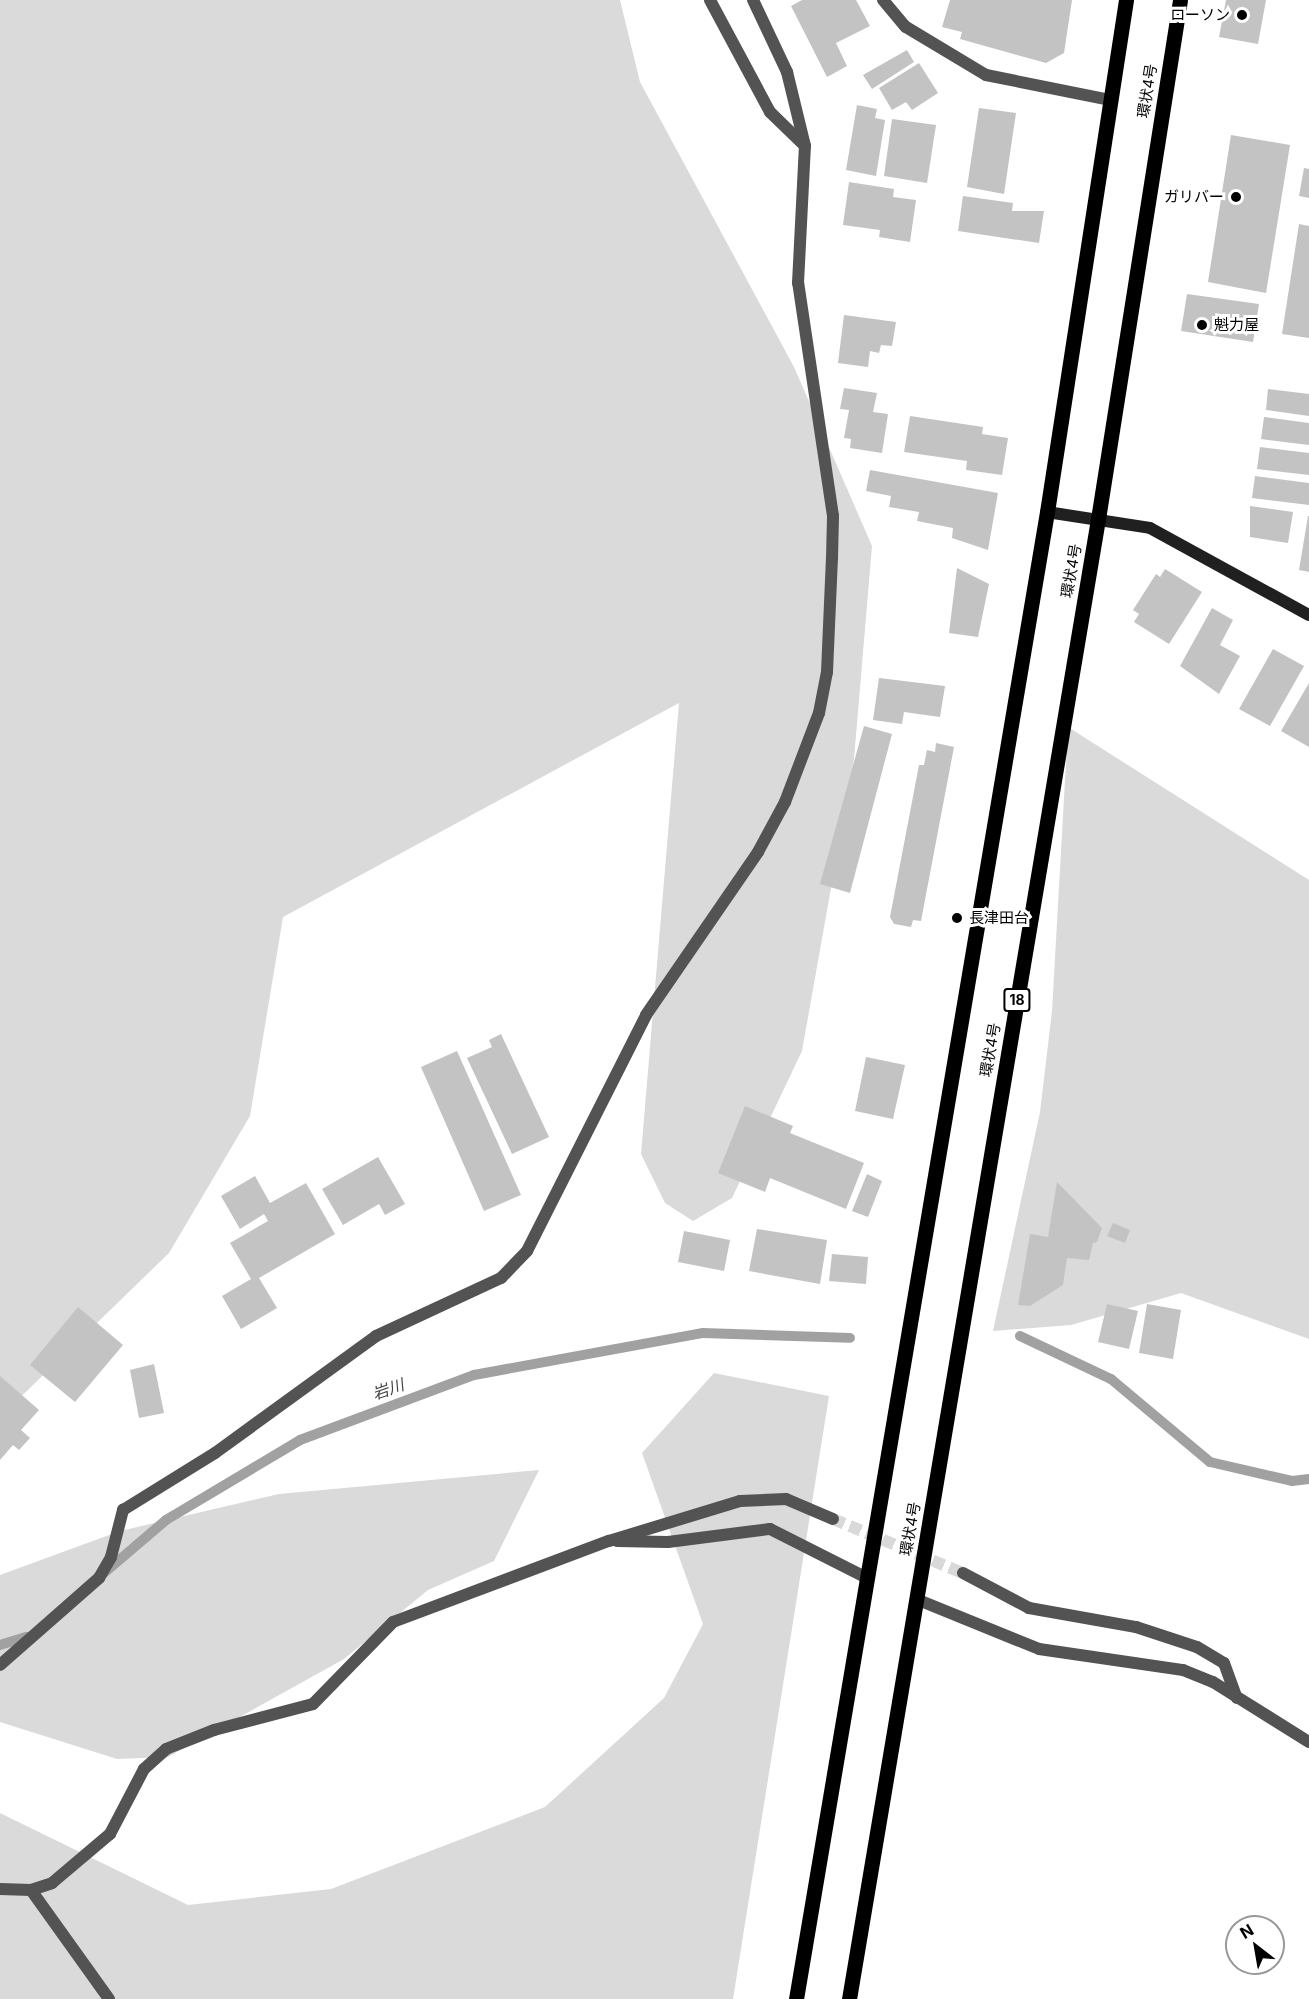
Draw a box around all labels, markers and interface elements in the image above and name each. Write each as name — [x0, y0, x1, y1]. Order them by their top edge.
place label: ローソン — [1170, 6, 1230, 24]
marker: ローソン — [1235, 8, 1249, 22]
street label: 環状4号 — [1134, 63, 1160, 119]
place label: ガリバー — [1164, 188, 1224, 206]
marker: ガリバー — [1229, 190, 1243, 204]
place label: 魁力屋 — [1214, 316, 1259, 334]
marker: 魁力屋 — [1195, 318, 1209, 332]
street label: 環状4号 — [1057, 543, 1085, 599]
place label: 長津田台 — [969, 909, 1029, 927]
marker: 長津田台 — [950, 911, 964, 925]
road number: 18 — [1002, 989, 1032, 1011]
street label: 環状4号 — [976, 1022, 1004, 1078]
water label: 岩川 — [370, 1375, 406, 1403]
street label: 環状4号 — [896, 1501, 924, 1557]
north arrow — [1225, 1915, 1285, 1975]
text: N — [1236, 1920, 1257, 1943]

